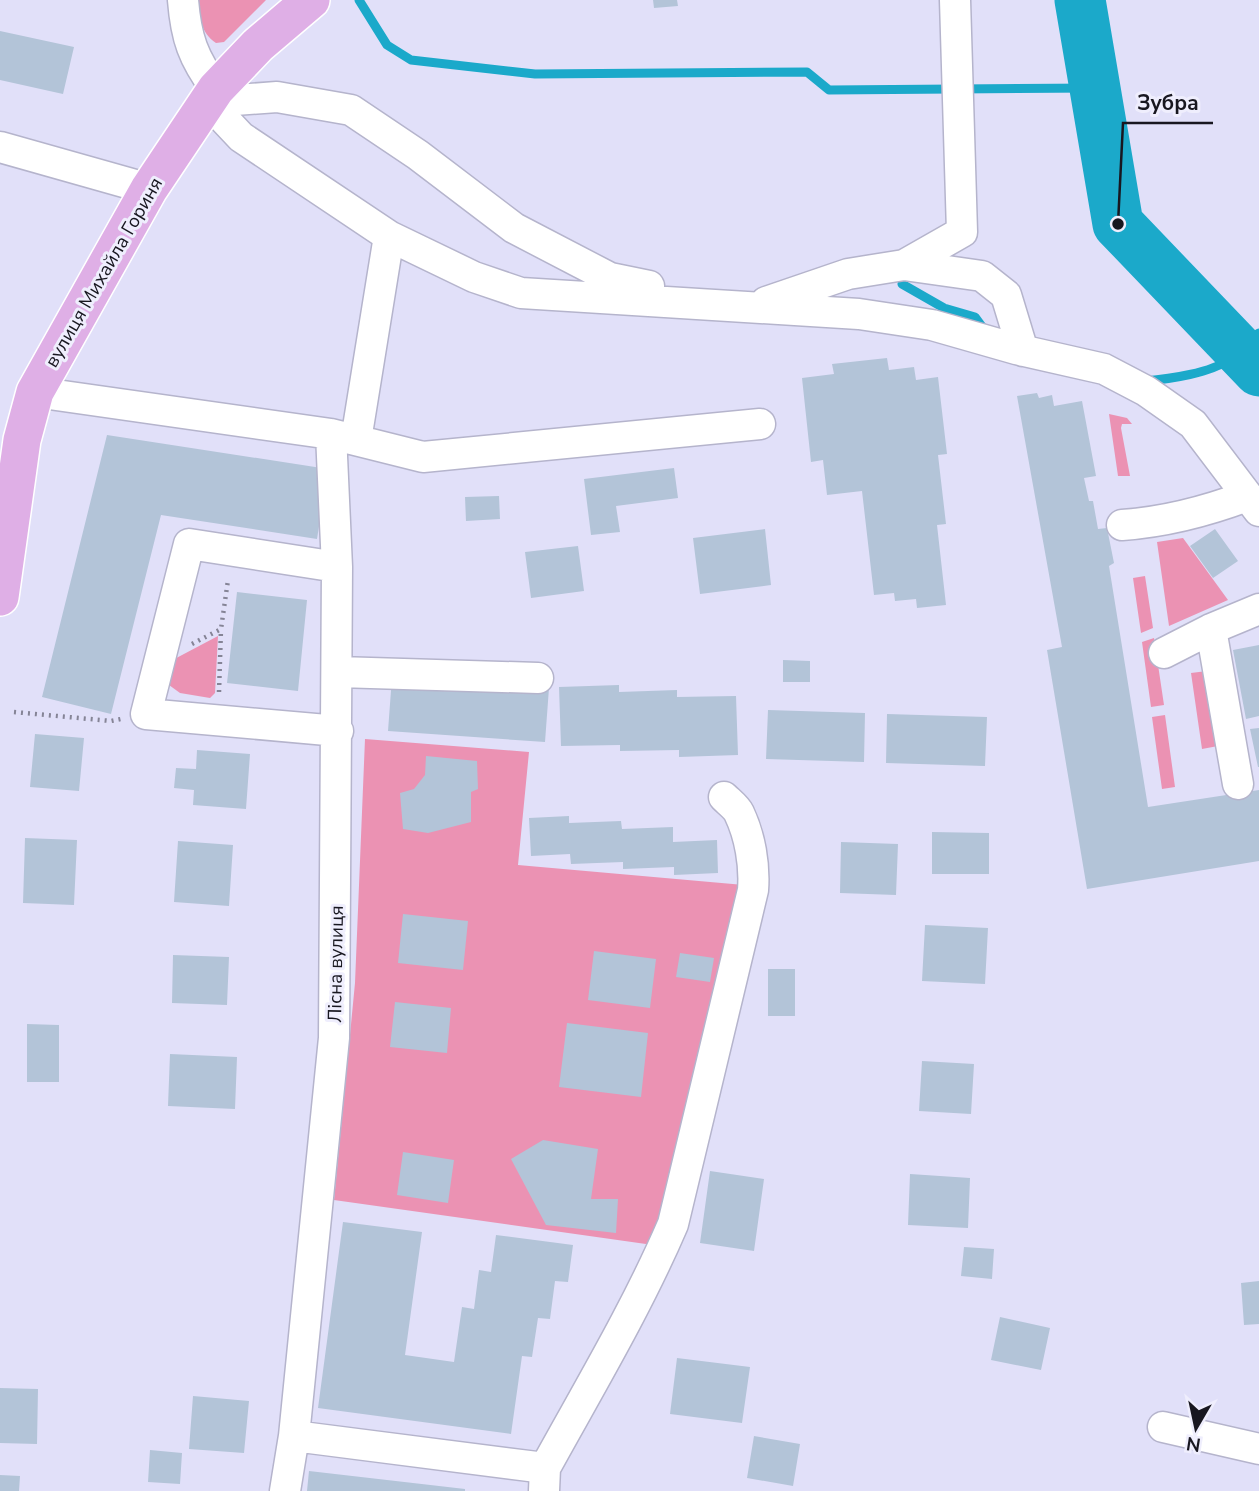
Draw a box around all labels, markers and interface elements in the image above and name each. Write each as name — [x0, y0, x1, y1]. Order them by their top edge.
callout: Зубра — [1123, 81, 1213, 123]
text: Зубра — [1137, 89, 1199, 117]
street label: вулиця Михайла Гориня — [39, 173, 169, 372]
street label: Лісна вулиця — [322, 905, 350, 1023]
north arrow — [1161, 1393, 1231, 1463]
text: N — [1184, 1430, 1203, 1458]

